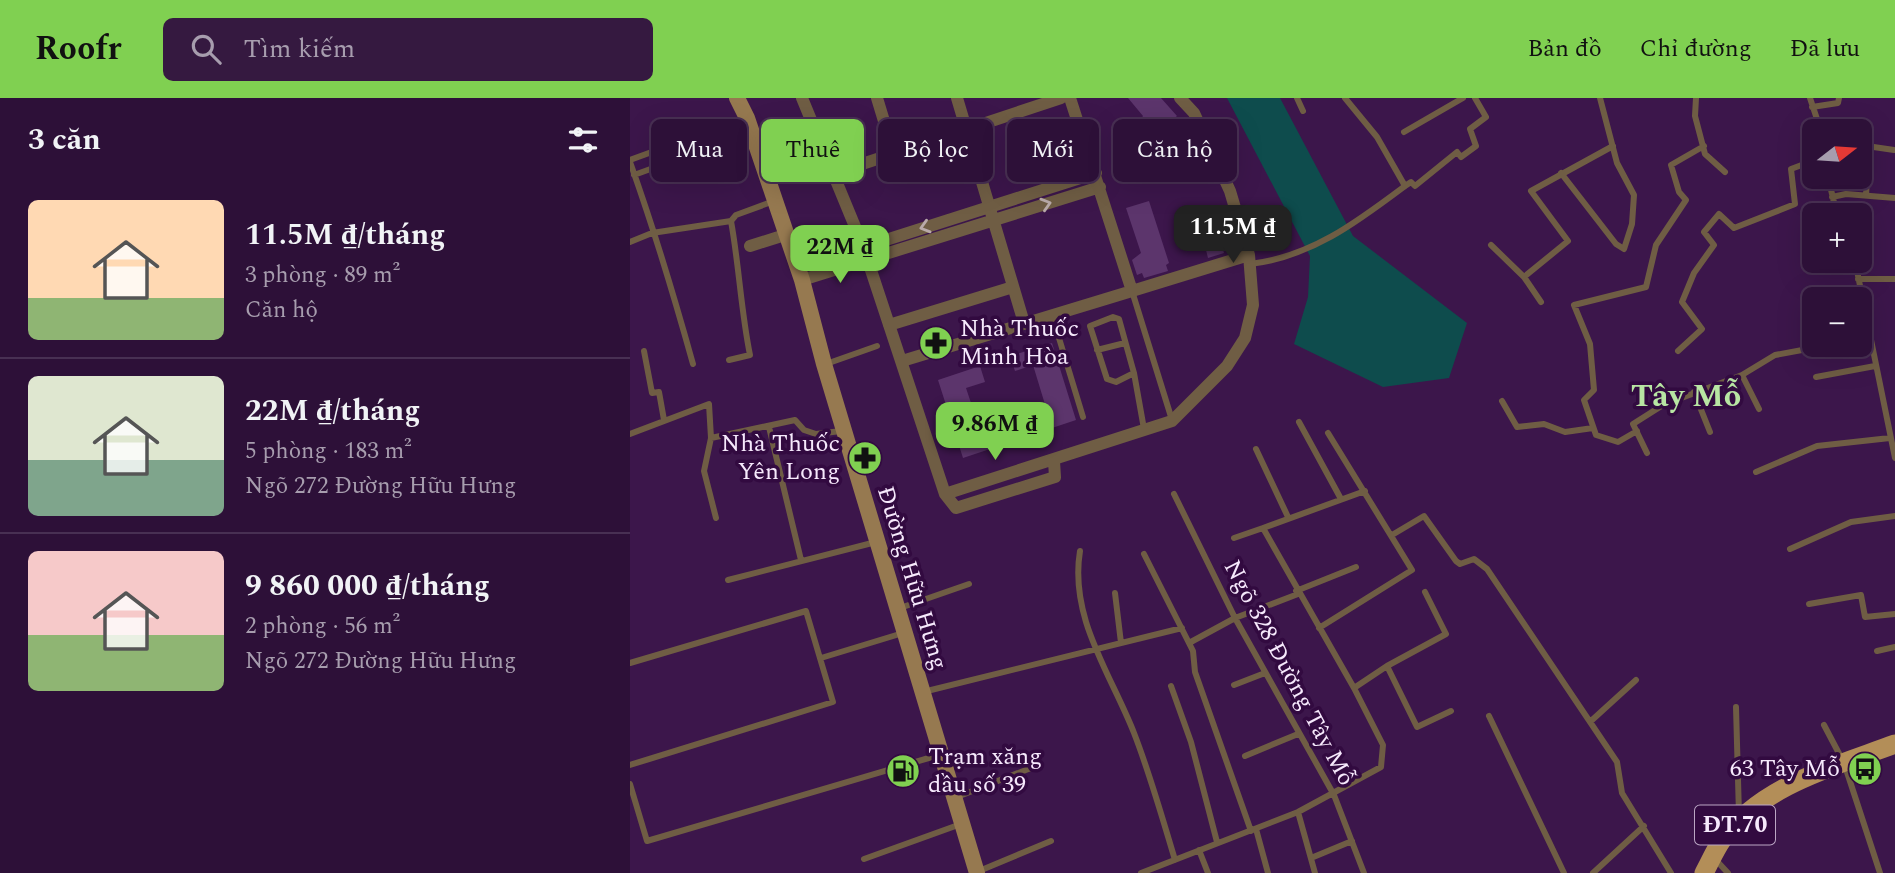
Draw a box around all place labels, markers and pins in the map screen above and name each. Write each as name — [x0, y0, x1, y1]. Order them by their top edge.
pin: 11.5M ₫ — [1168, 206, 1298, 265]
pin: 22M ₫ — [791, 226, 889, 285]
place label: Nhà Thuốc Minh Hòa — [960, 311, 1079, 375]
pharmacy icon: Nhà Thuốc Minh Hòa — [917, 324, 955, 362]
pin: 9.86M ₫ — [930, 402, 1060, 462]
place label: Nhà Thuốc Yên Long — [721, 426, 840, 490]
pharmacy icon: Nhà Thuốc Yên Long — [846, 439, 884, 477]
place label: Trạm xăng dầu số 39 — [928, 739, 1042, 803]
bus stop icon: 63 Tây Mỗ — [1846, 750, 1884, 788]
place label: 63 Tây Mỗ — [1730, 751, 1840, 787]
fuel station icon: Trạm xăng dầu số 39 — [884, 752, 922, 790]

